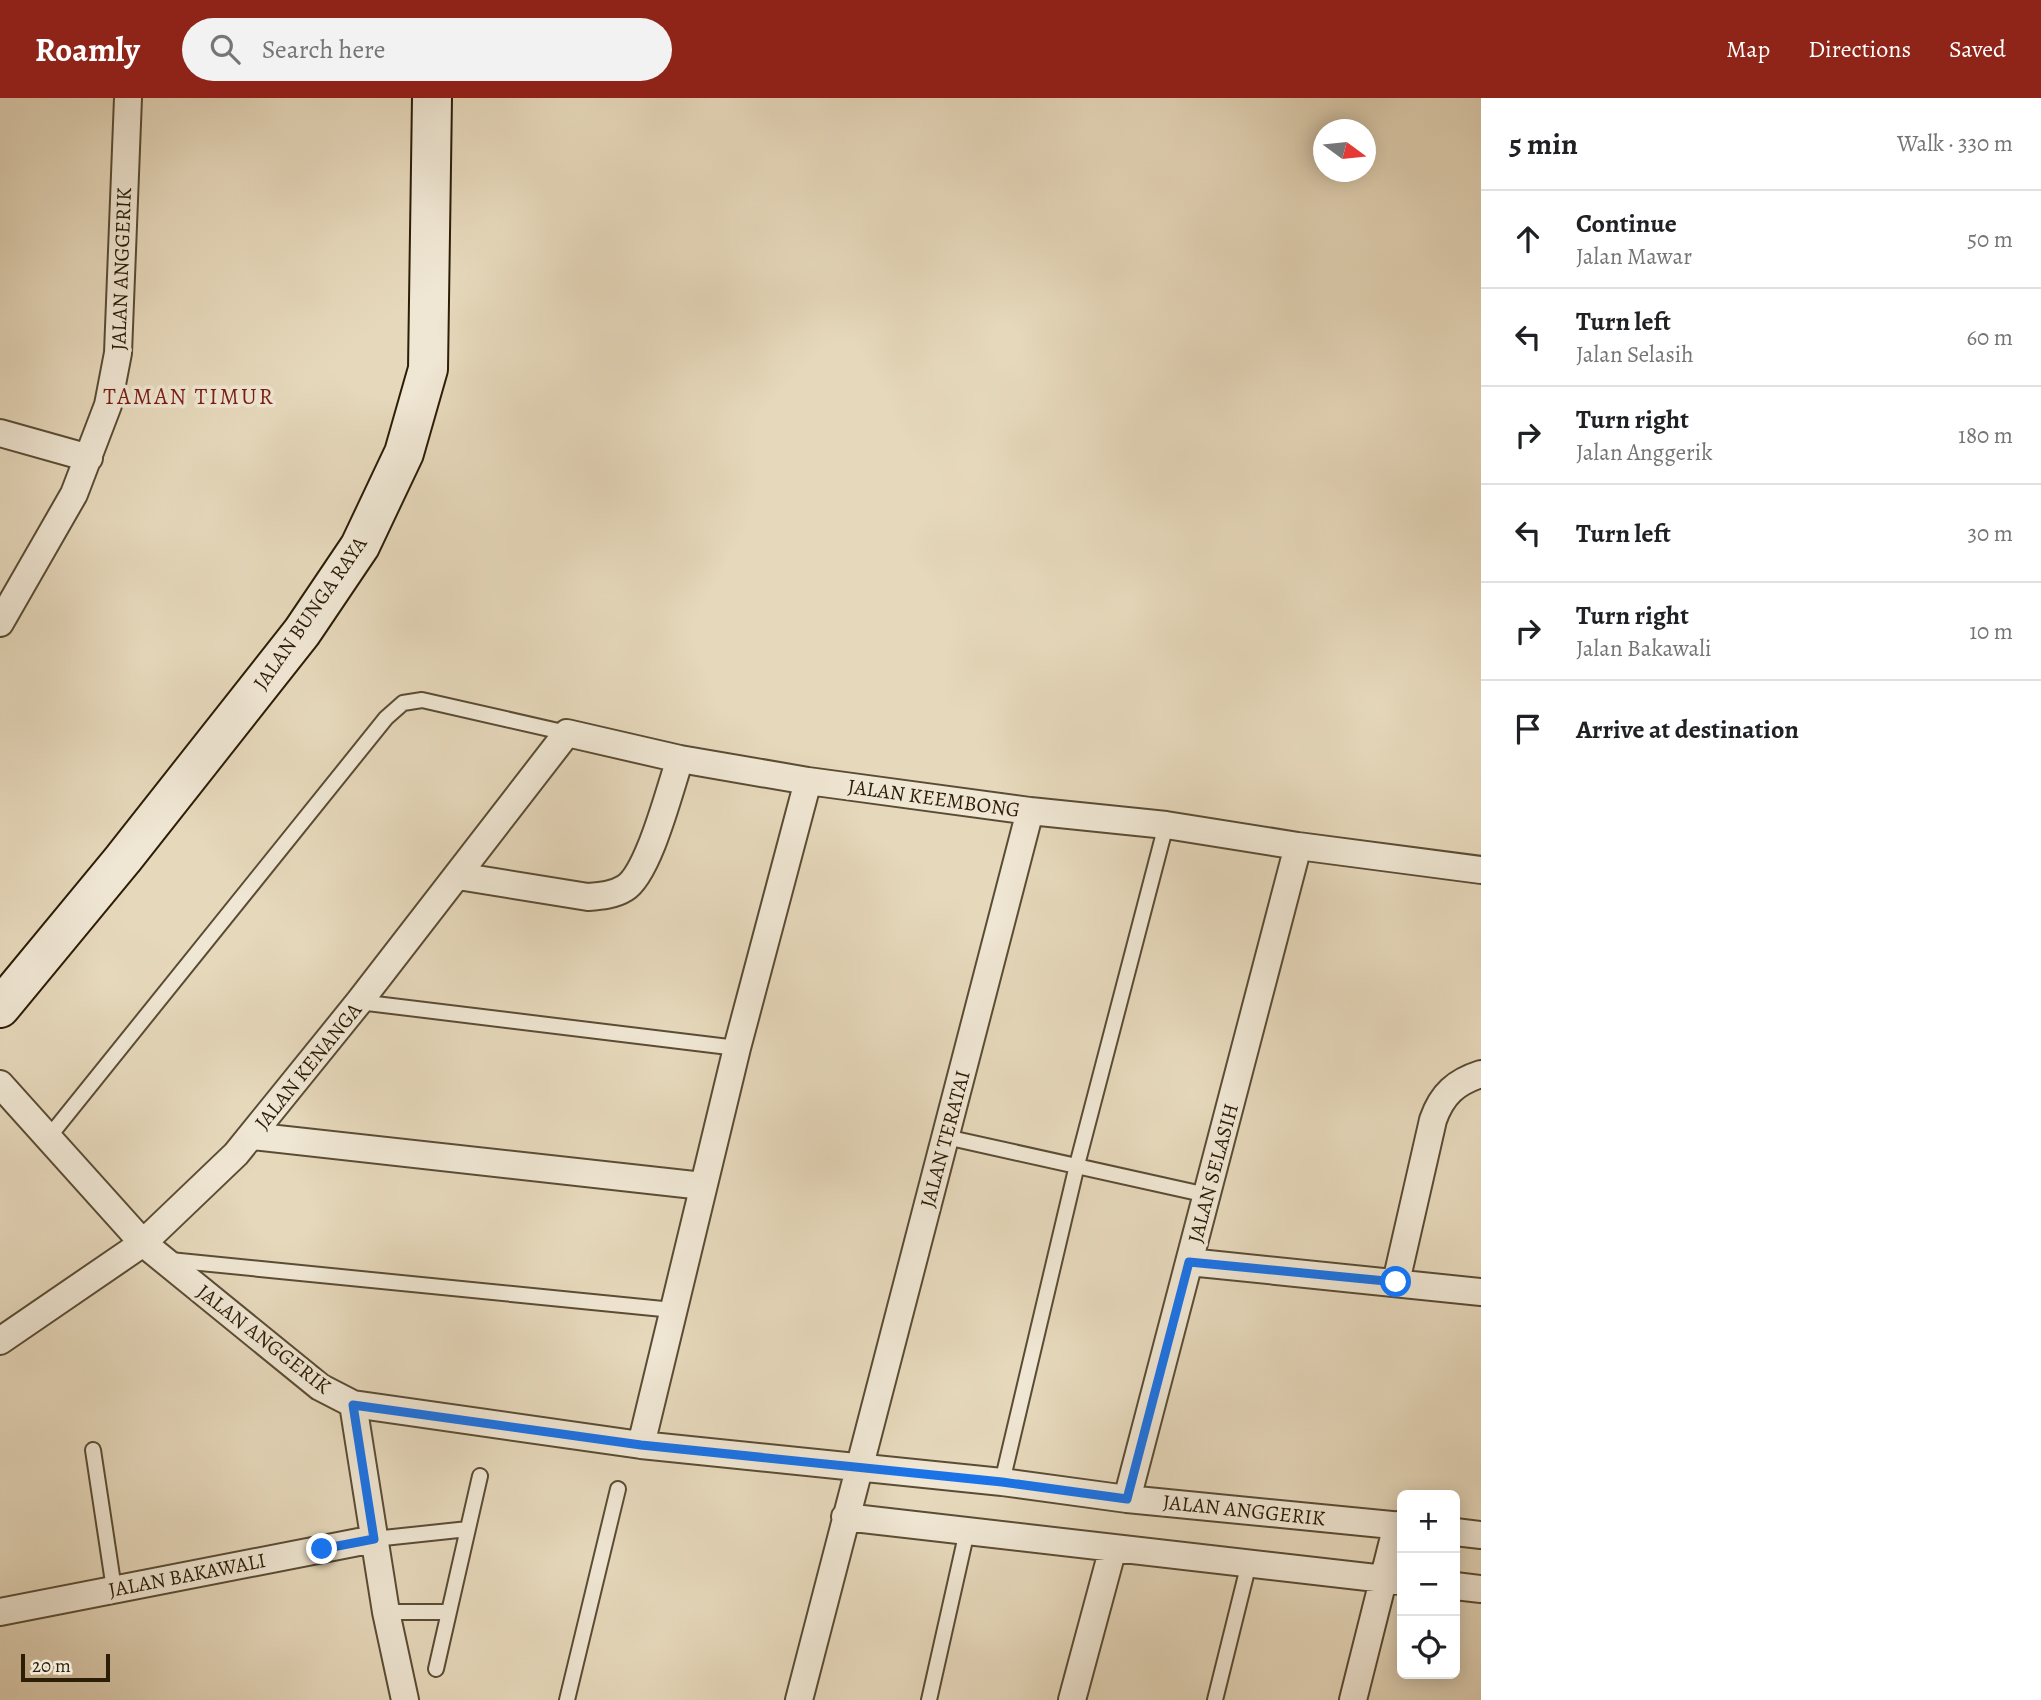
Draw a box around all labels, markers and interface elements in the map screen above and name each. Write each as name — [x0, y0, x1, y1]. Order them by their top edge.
search box — [182, 18, 672, 81]
text: Roamly — [35, 27, 140, 72]
icon: search — [206, 30, 244, 68]
text: Search here — [262, 32, 385, 67]
text: Map — [1726, 33, 1770, 65]
text: Directions — [1808, 33, 1911, 65]
text: Saved — [1949, 33, 2006, 65]
north arrow — [1313, 119, 1376, 182]
text: 5 min — [1509, 124, 1578, 164]
text: Walk · 330 m — [1897, 128, 2013, 159]
street label: JALAN ANGGERIK — [104, 187, 138, 351]
text: Continue — [1576, 206, 1677, 241]
icon: ahead — [1509, 220, 1547, 258]
text: 50 m — [1967, 224, 2013, 255]
text: Jalan Mawar — [1576, 241, 1692, 272]
text: Turn left — [1576, 304, 1671, 339]
icon: left — [1509, 318, 1547, 356]
text: 60 m — [1966, 322, 2013, 353]
text: Jalan Selasih — [1576, 339, 1693, 370]
district label: TAMAN TIMUR — [103, 381, 275, 412]
text: Turn right — [1576, 402, 1689, 437]
icon: right — [1509, 416, 1547, 454]
text: 180 m — [1958, 420, 2013, 451]
text: Jalan Anggerik — [1576, 437, 1713, 468]
icon: left — [1509, 514, 1547, 552]
text: Turn left — [1576, 516, 1671, 551]
text: 30 m — [1967, 518, 2013, 549]
street label: JALAN BUNGA RAYA — [247, 530, 374, 695]
text: Turn right — [1576, 598, 1689, 633]
icon: right — [1509, 612, 1547, 650]
text: 10 m — [1969, 616, 2013, 647]
text: Jalan Bakawali — [1576, 633, 1711, 664]
icon: arrive — [1509, 710, 1547, 748]
text: Arrive at destination — [1576, 712, 1799, 747]
street label: JALAN KEEMBONG — [846, 772, 1022, 824]
street label: JALAN KENANGA — [248, 996, 368, 1135]
street label: JALAN TERATAI — [913, 1067, 977, 1211]
street label: JALAN SELASIH — [1181, 1100, 1245, 1246]
route start — [1380, 1266, 1411, 1297]
street label: JALAN ANGGERIK — [191, 1278, 337, 1400]
street label: JALAN ANGGERIK — [1161, 1488, 1327, 1532]
map controls — [1397, 1490, 1460, 1679]
button: + — [1397, 1490, 1460, 1553]
route end — [306, 1533, 337, 1564]
street label: JALAN BAKAWALI — [106, 1546, 268, 1604]
button: − — [1397, 1553, 1460, 1616]
button: locate — [1397, 1616, 1460, 1679]
scale bar — [21, 1651, 110, 1683]
text: 20 m — [32, 1653, 71, 1679]

